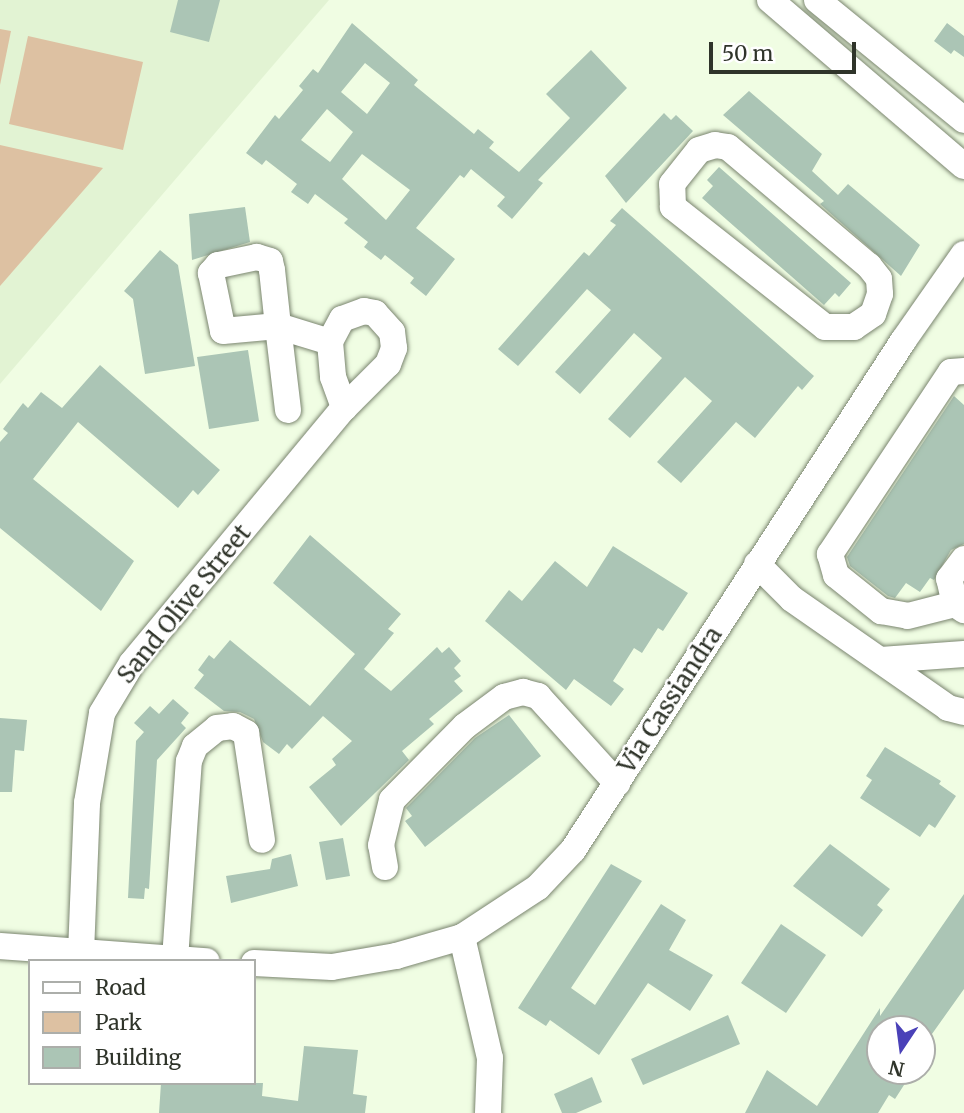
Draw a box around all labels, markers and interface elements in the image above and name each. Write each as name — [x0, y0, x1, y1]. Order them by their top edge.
scale bar — [712, 28, 859, 72]
text: 50 m — [722, 40, 773, 67]
street label: Sand Olive Street — [111, 519, 257, 689]
street label: Via Cassiandra — [612, 621, 728, 779]
legend — [28, 959, 256, 1085]
text: Road — [95, 974, 146, 1001]
text: Park — [95, 1009, 142, 1036]
north arrow — [866, 1015, 936, 1085]
text: Building — [95, 1044, 181, 1071]
text: N — [887, 1055, 907, 1082]

